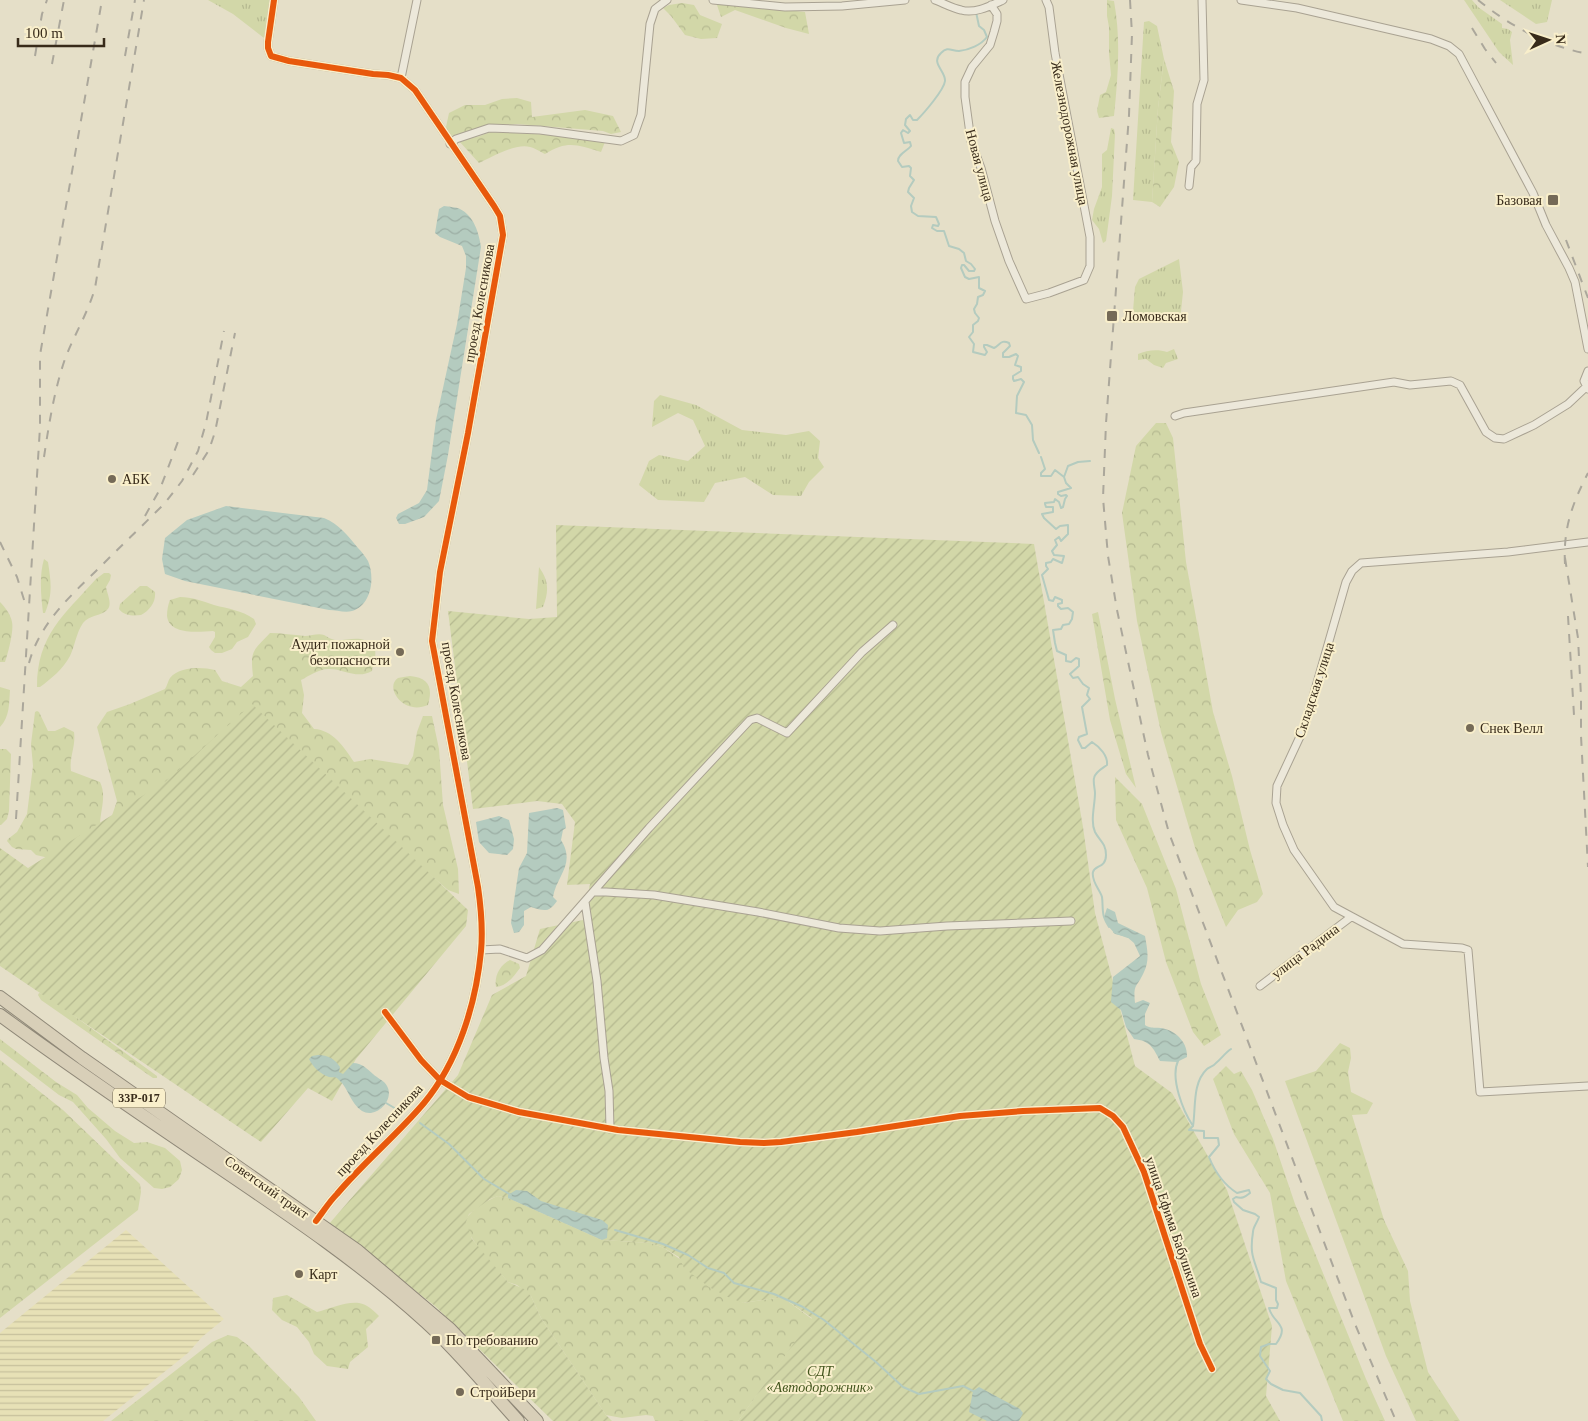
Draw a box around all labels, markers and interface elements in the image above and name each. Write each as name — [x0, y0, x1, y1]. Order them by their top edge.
scale bar — [18, 15, 104, 47]
north arrow — [1523, 15, 1573, 65]
text: 100 m — [25, 25, 63, 41]
text: N — [1553, 34, 1568, 45]
street label: Железнодорожная улица — [1048, 60, 1091, 207]
street label: Новая улица — [963, 127, 997, 204]
place label: Базовая — [1496, 193, 1543, 208]
marker: Базовая — [1546, 193, 1560, 207]
street label: проезд Колесникова — [462, 242, 497, 363]
marker: Ломовская — [1105, 309, 1119, 323]
place label: Ломовская — [1123, 309, 1187, 324]
place label: АБК — [122, 472, 150, 487]
marker: АБК — [106, 473, 118, 485]
place label: Аудит пожарной безопасности — [291, 637, 391, 668]
street label: Складская улица — [1292, 640, 1337, 740]
street label: проезд Колесникова — [439, 641, 474, 762]
marker: Аудит пожарной безопасности — [394, 646, 406, 658]
place label: Снек Велл — [1480, 721, 1543, 736]
marker: Снек Велл — [1464, 722, 1476, 734]
street label: улица Радина — [1269, 921, 1343, 982]
street label: проезд Колесникова — [333, 1081, 426, 1179]
road number: 33Р-017 — [113, 1088, 165, 1108]
street label: Советский тракт — [222, 1153, 312, 1222]
street label: улица Ефима Бабушкина — [1142, 1155, 1205, 1300]
place label: Карт — [309, 1267, 337, 1282]
marker: Карт — [293, 1268, 305, 1280]
place label: По требованию — [446, 1333, 538, 1348]
marker: По требованию — [430, 1334, 442, 1346]
park label: СДТ «Автодорожник» — [767, 1364, 873, 1395]
place label: СтройБери — [470, 1385, 536, 1400]
marker: СтройБери — [454, 1386, 466, 1398]

